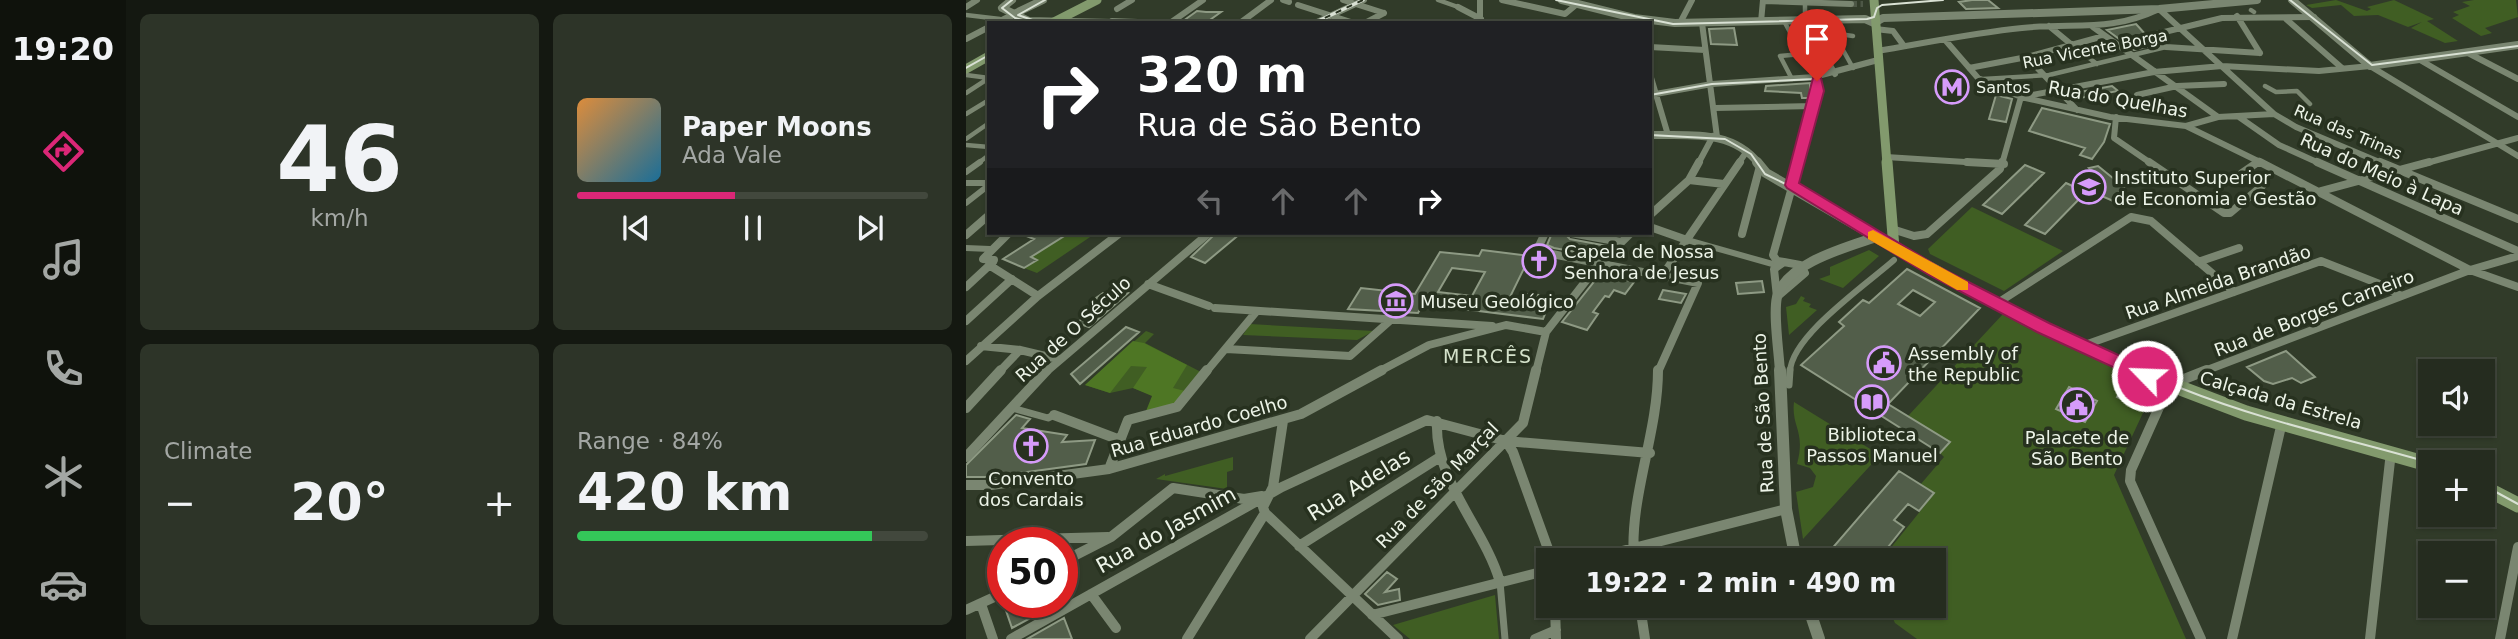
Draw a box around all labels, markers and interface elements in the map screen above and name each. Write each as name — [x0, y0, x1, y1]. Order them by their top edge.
pin — [1787, 9, 1847, 81]
icon: arrive — [1798, 20, 1836, 58]
street label: Rua Vicente Borga — [2021, 26, 2169, 72]
text: 19:20 — [12, 30, 114, 68]
text: 320 m — [1137, 47, 1307, 104]
icon: right — [1022, 49, 1113, 140]
metro station icon: Santos — [1933, 68, 1971, 106]
street label: Rua do Quelhas — [2047, 76, 2189, 122]
place label: Santos — [1976, 78, 2031, 97]
street label: Rua das Trinas — [2291, 101, 2405, 163]
text: Rua de São Bento — [1137, 106, 1422, 144]
text: 46 — [276, 107, 403, 212]
text: Paper Moons — [682, 112, 872, 142]
icon: directions — [39, 127, 88, 176]
street label: Rua do Meio à Lapa — [2297, 128, 2467, 220]
text: Ada Vale — [682, 142, 782, 168]
place label: Instituto Superior de Economia e Gestão — [2114, 167, 2317, 209]
school or university icon: Instituto Superior de Economia e Gestão — [2070, 168, 2108, 206]
icon: left — [1191, 182, 1229, 220]
icon: ahead — [1264, 182, 1302, 220]
icon: ahead — [1337, 182, 1375, 220]
icon: right — [1410, 182, 1448, 220]
text: km/h — [310, 205, 369, 231]
icon: previous — [617, 209, 655, 247]
icon: pause — [734, 209, 772, 247]
icon: next — [851, 209, 889, 247]
icon: music — [39, 235, 88, 284]
street label: Rua Almeida Brandão — [2123, 240, 2313, 324]
place label: Capela de Nossa Senhora de Jesus — [1564, 241, 1719, 283]
church icon: Capela de Nossa Senhora de Jesus — [1520, 242, 1558, 280]
street label: Rua de Borges Carneiro — [2211, 265, 2417, 361]
street label: Rua de O Século — [1011, 272, 1135, 386]
museum icon: Museu Geológico — [1377, 282, 1415, 320]
place label: Museu Geológico — [1420, 291, 1574, 312]
street label: Rua de São Bento — [1748, 332, 1778, 494]
position arrow — [2110, 339, 2184, 413]
place label: Assembly of the Republic — [1908, 343, 2020, 385]
icon: phone — [39, 344, 88, 393]
public building icon: Assembly of the Republic — [1865, 344, 1903, 382]
district label: MERCÊS — [1443, 345, 1533, 367]
map controls — [2418, 359, 2495, 618]
button: sound — [2418, 359, 2495, 436]
street label: Calçada da Estrela — [2197, 367, 2365, 433]
library icon: Biblioteca Passos Manuel — [1853, 383, 1891, 421]
public building icon: Palacete de São Bento — [2058, 386, 2096, 424]
street label: Rua Eduardo Coelho — [1108, 391, 1290, 461]
street label: Rua de São Marçal — [1372, 418, 1502, 552]
place label: Biblioteca Passos Manuel — [1806, 424, 1938, 466]
church icon: Convento dos Cardais — [1012, 427, 1050, 465]
place label: Palacete de São Bento — [2025, 427, 2129, 469]
text: Range · 84% — [577, 428, 723, 454]
text: Climate — [164, 438, 253, 464]
street label: Rua Adelas — [1303, 444, 1415, 526]
button: + — [2418, 450, 2495, 527]
icon: climate — [39, 452, 88, 501]
text: 420 km — [577, 462, 792, 522]
place label: Convento dos Cardais — [978, 468, 1084, 510]
text: 20° — [290, 472, 389, 532]
text: − — [164, 481, 196, 525]
text: + — [483, 481, 515, 525]
street label: Rua do Jasmim — [1092, 482, 1240, 578]
speed limit sign: 50 — [987, 527, 1078, 618]
button: − — [2418, 541, 2495, 618]
icon: car — [39, 560, 88, 609]
text: 19:22 · 2 min · 490 m — [1586, 568, 1896, 598]

